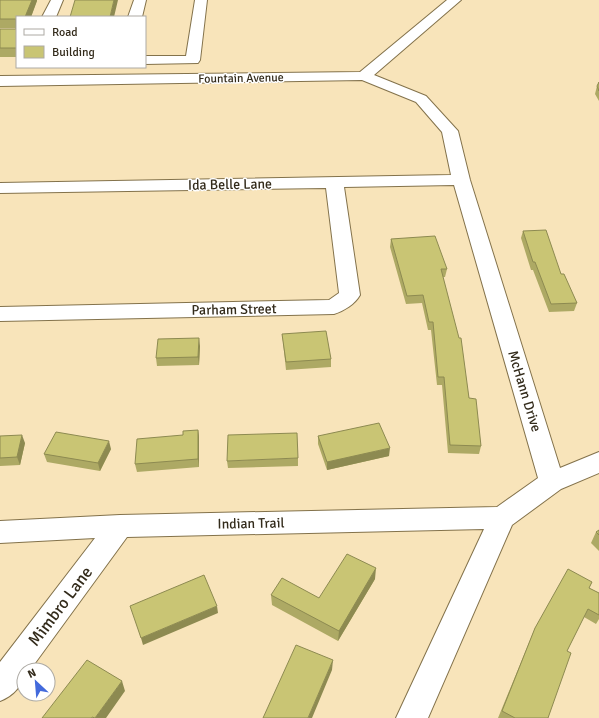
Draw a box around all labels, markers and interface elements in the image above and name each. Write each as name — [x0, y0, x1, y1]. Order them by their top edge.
legend — [16, 16, 146, 68]
text: Road — [52, 25, 78, 40]
text: Building — [52, 45, 95, 60]
street label: Fountain Avenue — [198, 70, 284, 87]
street label: Ida Belle Lane — [188, 175, 272, 194]
street label: Parham Street — [191, 300, 277, 319]
street label: McHann Drive — [504, 348, 545, 434]
street label: Indian Trail — [217, 514, 285, 533]
street label: Mimbro Lane — [24, 562, 97, 650]
north arrow — [16, 662, 56, 702]
text: N — [26, 666, 38, 681]

